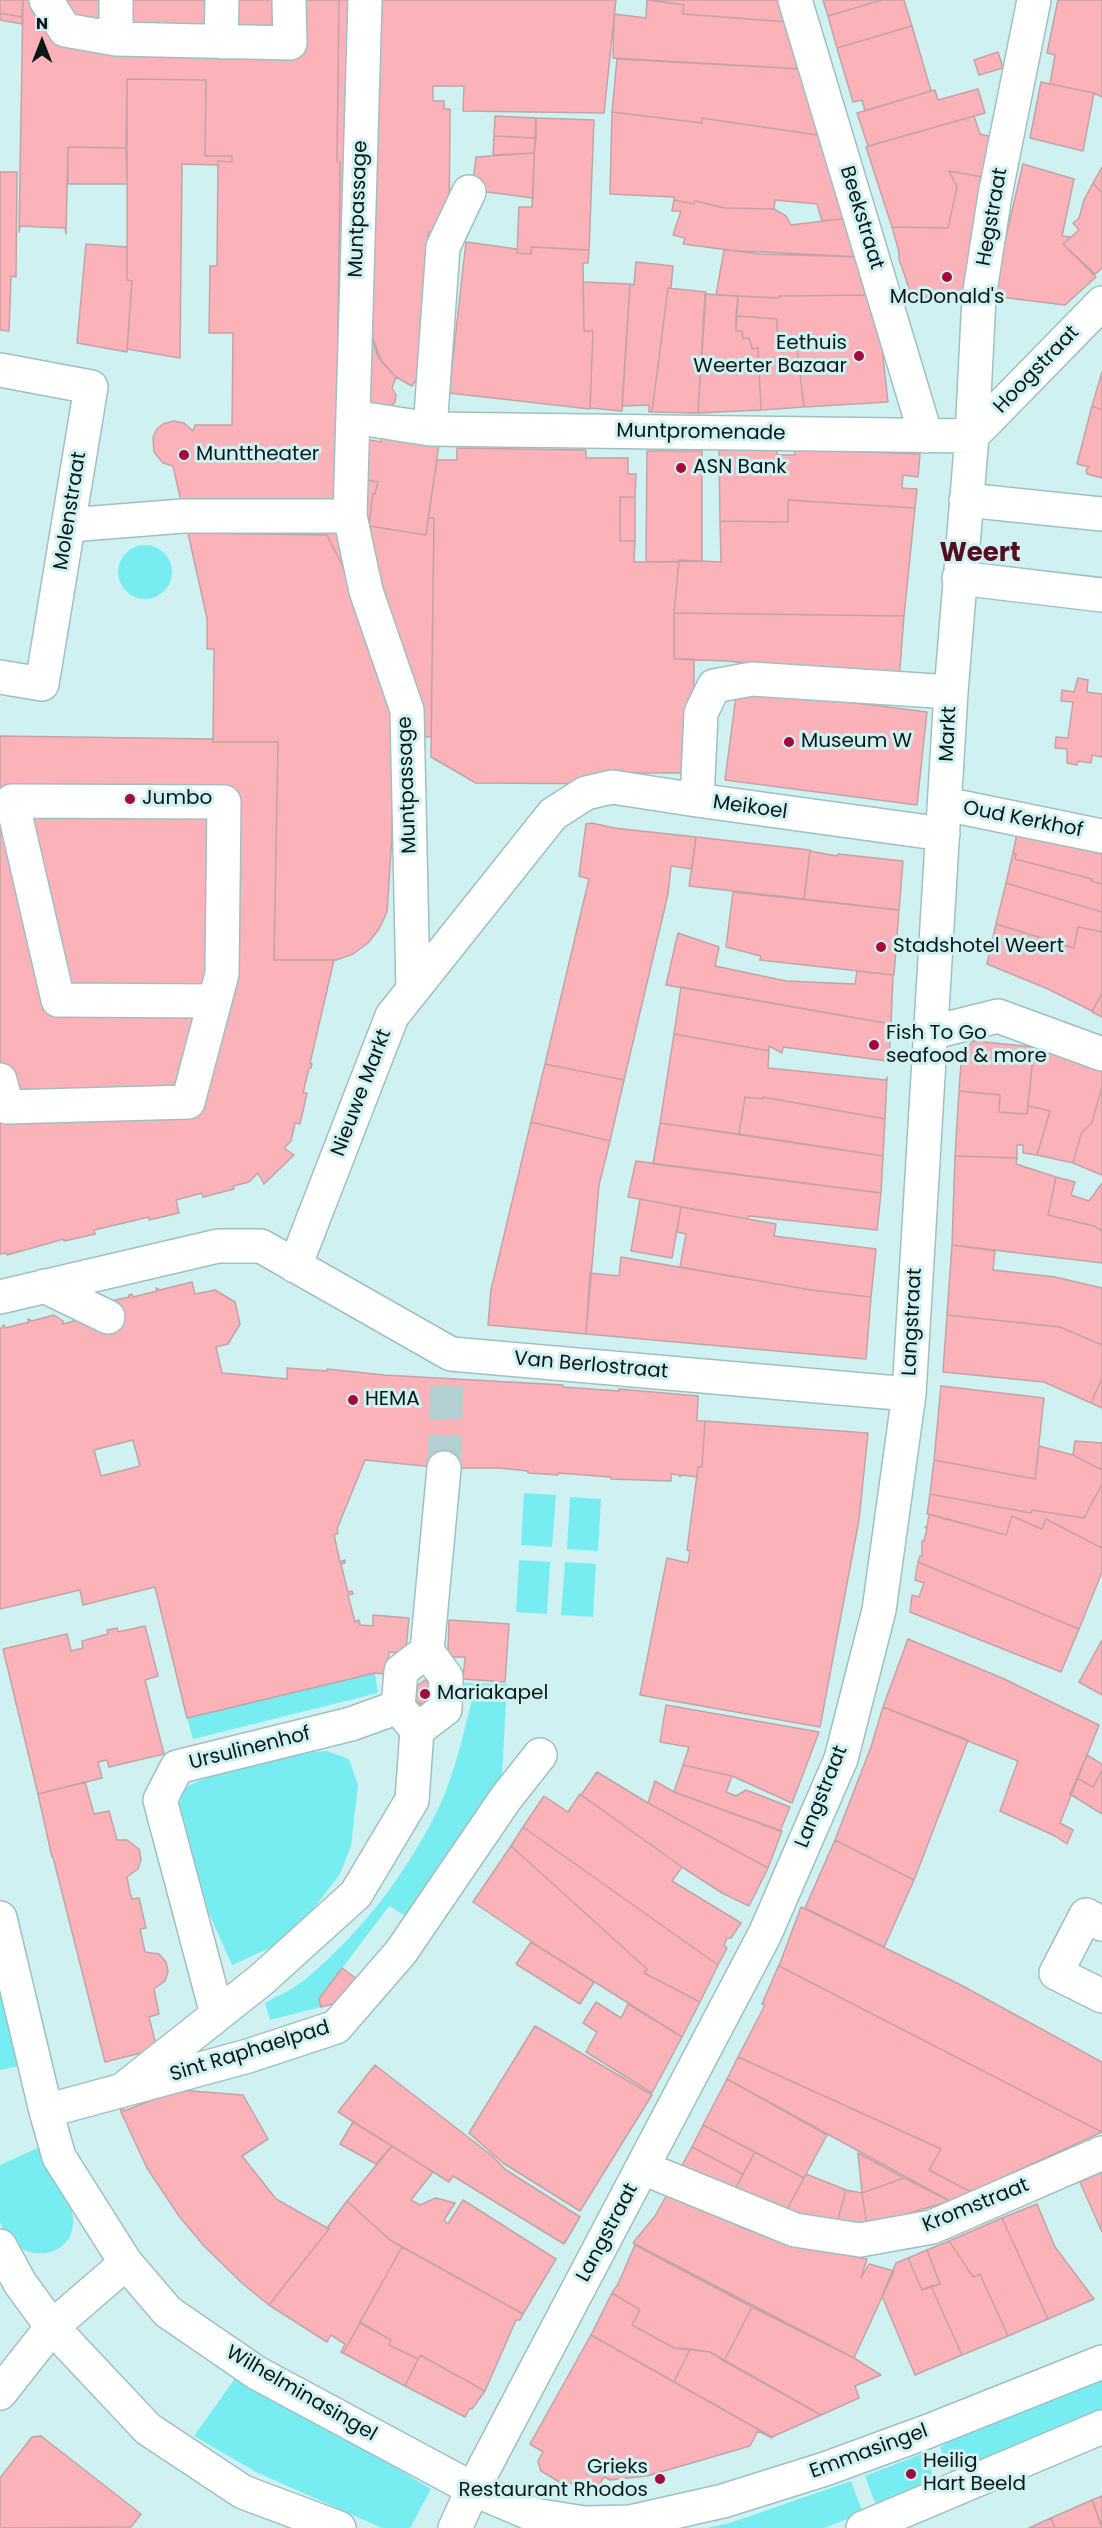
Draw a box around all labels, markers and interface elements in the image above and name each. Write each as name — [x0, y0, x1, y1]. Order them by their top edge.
north arrow — [12, 12, 72, 72]
text: N — [36, 12, 48, 35]
street label: Muntpassage — [345, 140, 373, 278]
street label: Beekstraat — [834, 163, 888, 273]
street label: Hegstraat — [973, 166, 1013, 268]
marker: McDonald's — [940, 270, 954, 284]
place label: McDonald's — [890, 286, 1004, 310]
street label: Hoogstraat — [989, 321, 1085, 419]
place label: Eethuis Weerter Bazaar — [693, 332, 847, 379]
marker: Eethuis Weerter Bazaar — [852, 349, 866, 363]
street label: Muntpromenade — [616, 420, 786, 446]
place label: Munttheater — [196, 443, 319, 467]
marker: Munttheater — [177, 448, 191, 462]
street label: Molenstraat — [50, 450, 92, 572]
place label: ASN Bank — [693, 456, 786, 480]
marker: ASN Bank — [674, 461, 688, 475]
district label: Weert — [939, 538, 1021, 570]
street label: Markt — [936, 706, 962, 762]
street label: Muntpassage — [394, 716, 422, 854]
place label: Museum W — [801, 730, 912, 754]
marker: Museum W — [782, 735, 796, 749]
place label: Jumbo — [142, 787, 212, 811]
street label: Meikoel — [711, 791, 789, 825]
marker: Jumbo — [123, 792, 137, 806]
street label: Oud Kerkhof — [961, 797, 1085, 843]
place label: Stadshotel Weert — [893, 935, 1064, 959]
marker: Stadshotel Weert — [874, 940, 888, 954]
place label: Fish To Go seafood & more — [886, 1022, 1047, 1069]
street label: Nieuwe Markt — [327, 1026, 397, 1160]
marker: Fish To Go seafood & more — [867, 1038, 881, 1052]
street label: Langstraat — [898, 1267, 928, 1377]
street label: Van Berlostraat — [513, 1347, 669, 1385]
place label: HEMA — [365, 1388, 420, 1412]
marker: HEMA — [346, 1393, 360, 1407]
place label: Mariakapel — [437, 1682, 548, 1706]
marker: Mariakapel — [418, 1687, 432, 1701]
street label: Ursulinenhof — [187, 1722, 313, 1776]
street label: Langstraat — [791, 1742, 853, 1852]
street label: Sint Raphaelpad — [167, 2016, 333, 2088]
street label: Kromstraat — [919, 2174, 1033, 2238]
street label: Langstraat — [572, 2180, 644, 2286]
street label: Wilhelminasingel — [221, 2341, 381, 2447]
street label: Emmasingel — [807, 2420, 931, 2484]
place label: Heilig Hart Beeld — [923, 2450, 1026, 2497]
place label: Grieks Restaurant Rhodos — [458, 2456, 648, 2503]
marker: Heilig Hart Beeld — [904, 2467, 918, 2481]
marker: Grieks Restaurant Rhodos — [653, 2472, 667, 2486]

